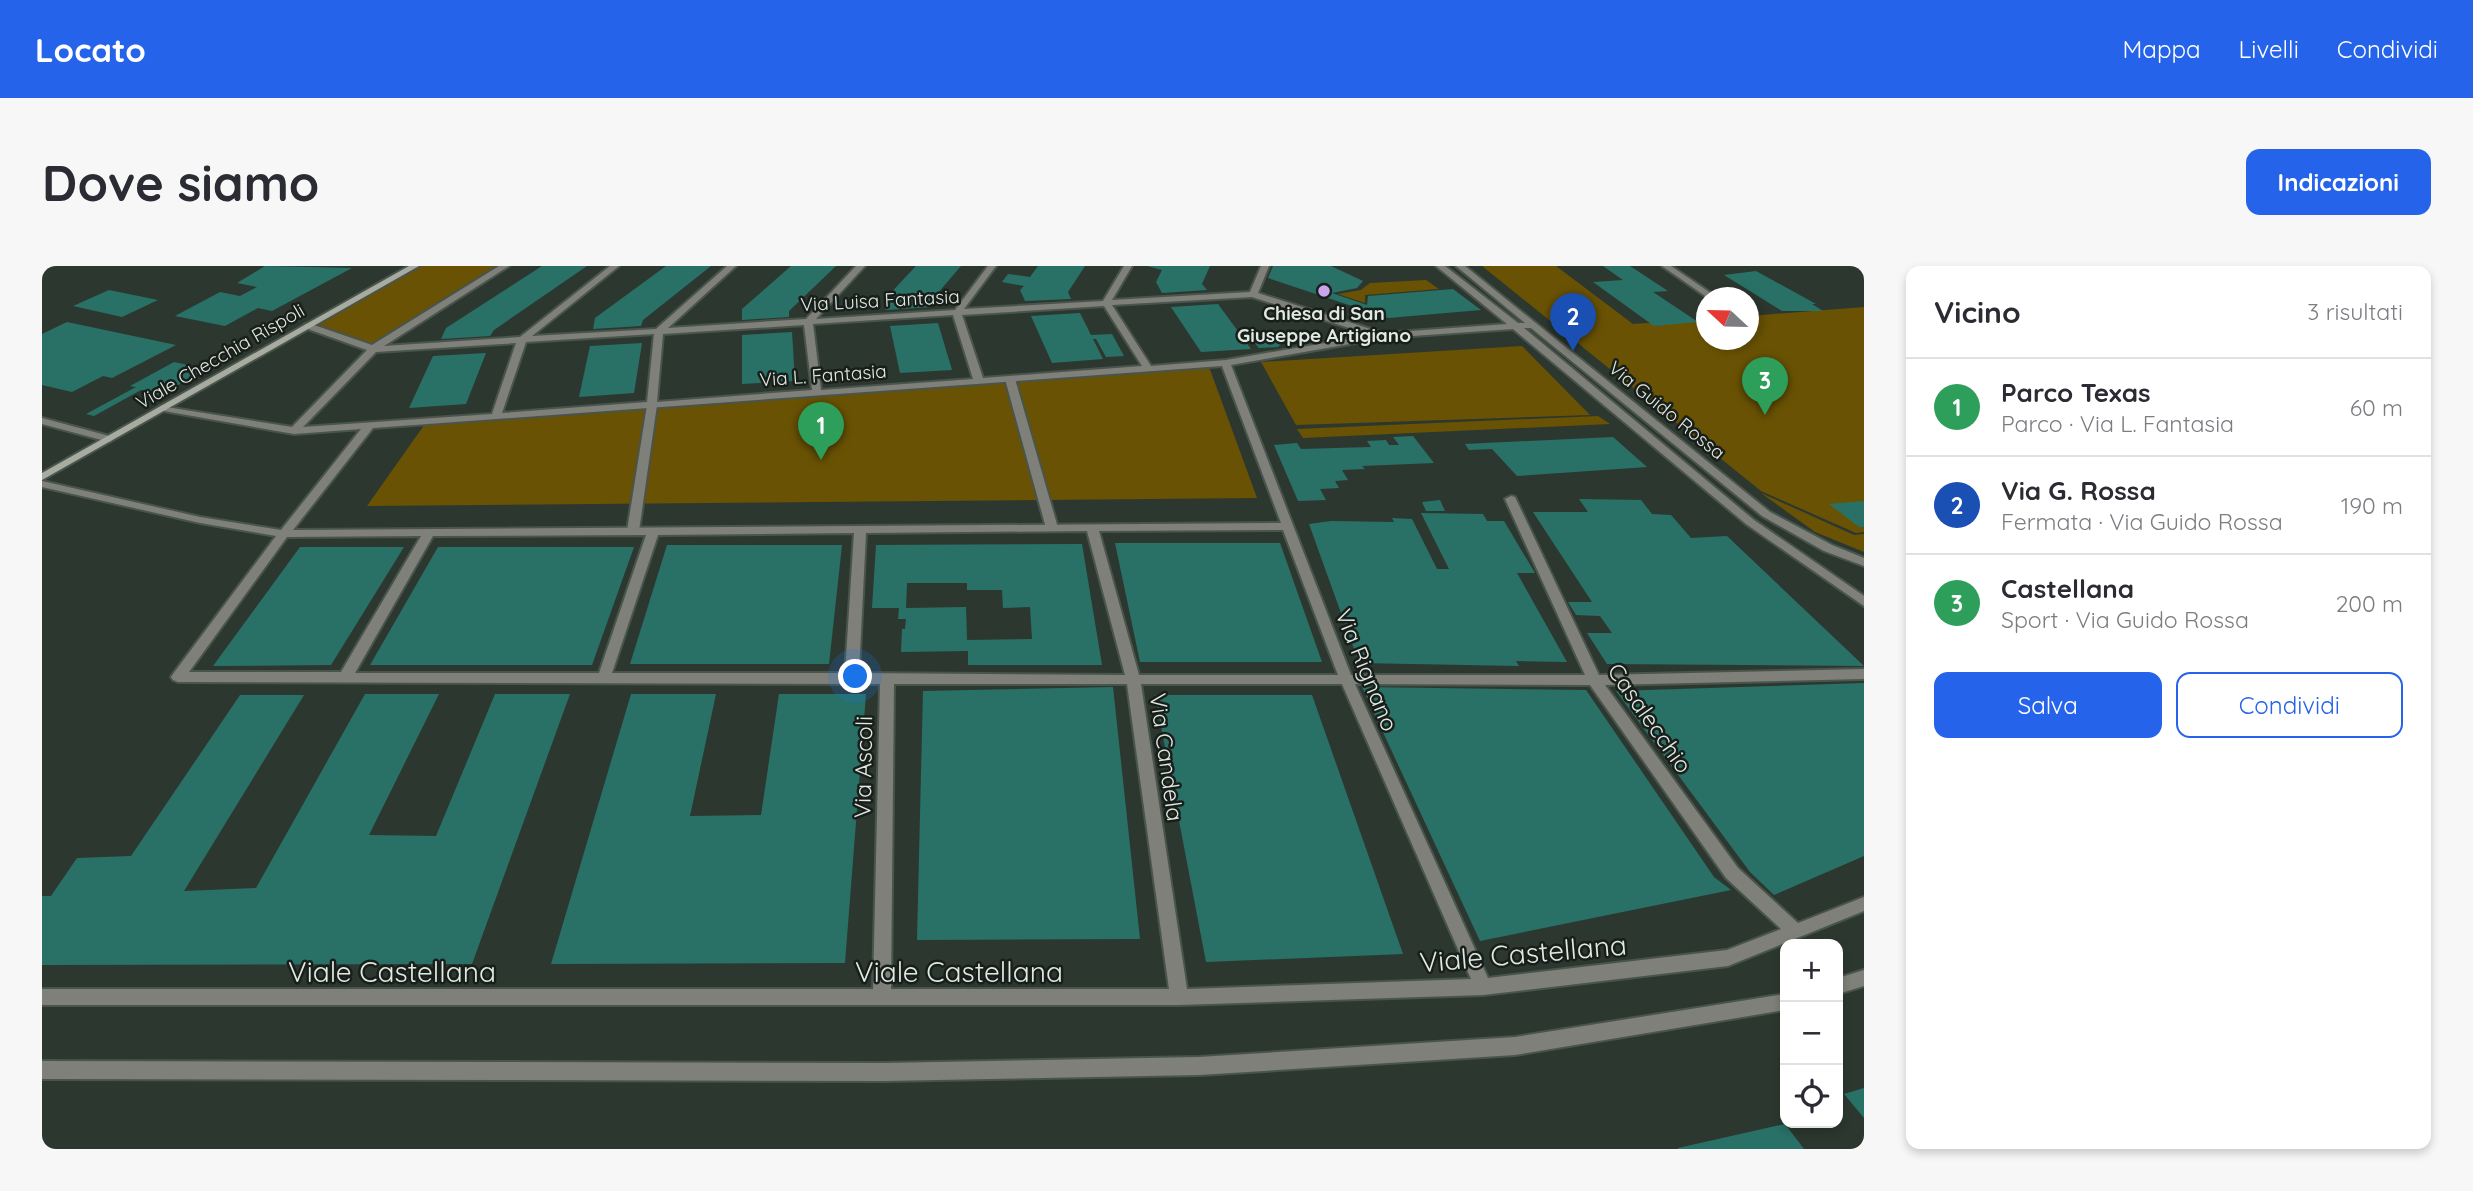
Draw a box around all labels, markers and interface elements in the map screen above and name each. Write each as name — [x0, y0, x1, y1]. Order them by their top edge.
text: Locato — [35, 29, 146, 70]
text: Mappa — [2123, 34, 2201, 64]
text: Livelli — [2239, 34, 2299, 64]
text: Condividi — [2337, 34, 2438, 64]
button: Indicazioni — [2246, 149, 2431, 215]
text: Dove siamo — [42, 152, 319, 213]
marker: Chiesa di San Giuseppe Artigiano — [1316, 283, 1332, 299]
street label: Via Luisa Fantasia — [800, 284, 960, 316]
north arrow — [1696, 287, 1759, 350]
pin: 2 — [1550, 293, 1596, 351]
text: Vicino — [1934, 293, 2021, 331]
text: 3 risultati — [2307, 297, 2403, 326]
street label: Viale Checchia Rispoli — [131, 298, 309, 414]
place label: Chiesa di San Giuseppe Artigiano — [1237, 301, 1411, 347]
street label: Via Guido Rossa — [1604, 356, 1730, 464]
pin: 3 — [1742, 357, 1788, 415]
street label: Via L. Fantasia — [759, 359, 887, 391]
text: Parco Texas — [2001, 376, 2151, 409]
text: 1 — [1953, 393, 1961, 422]
text: 60 m — [2350, 393, 2403, 422]
pin: 1 — [798, 402, 844, 460]
text: Parco · Via L. Fantasia — [2001, 409, 2234, 438]
text: Via G. Rossa — [2001, 474, 2156, 507]
text: 2 — [1950, 491, 1964, 520]
text: 190 m — [2341, 491, 2403, 520]
text: Fermata · Via Guido Rossa — [2001, 507, 2283, 536]
text: Castellana — [2001, 572, 2134, 605]
text: 3 — [1951, 589, 1963, 618]
text: 200 m — [2336, 589, 2403, 618]
street label: Via Rignano — [1329, 605, 1405, 735]
text: Sport · Via Guido Rossa — [2001, 605, 2249, 634]
street label: Casalecchio — [1602, 657, 1698, 779]
your location — [838, 659, 872, 693]
button: Salva — [1934, 672, 2162, 738]
button: Condividi — [2176, 672, 2403, 738]
street label: Via Candela — [1144, 691, 1190, 823]
street label: Via Ascoli — [848, 716, 878, 818]
street label: Viale Castellana — [1418, 927, 1628, 979]
map controls — [1780, 939, 1843, 1128]
button: + — [1780, 939, 1843, 1002]
street label: Viale Castellana — [288, 954, 496, 989]
street label: Viale Castellana — [855, 954, 1063, 989]
button: − — [1780, 1002, 1843, 1065]
button: locate — [1780, 1065, 1843, 1128]

